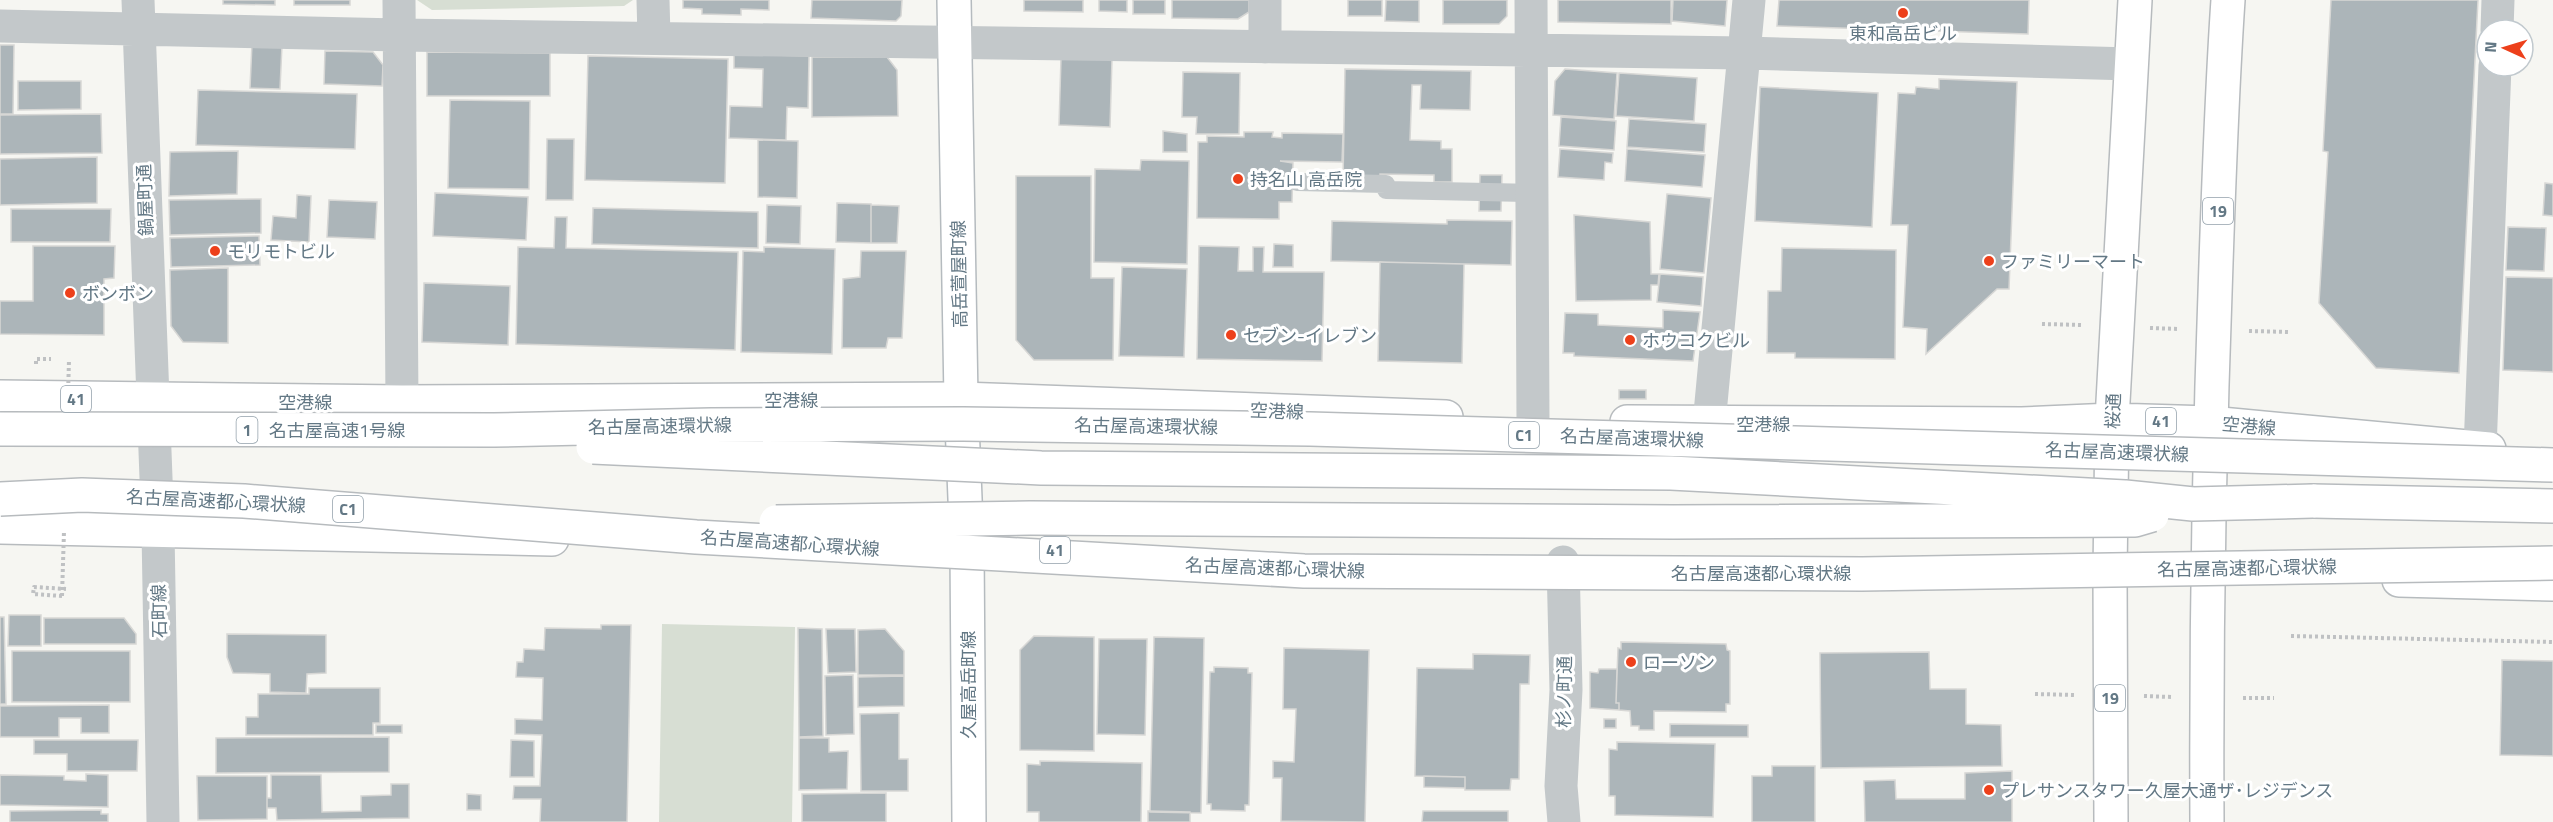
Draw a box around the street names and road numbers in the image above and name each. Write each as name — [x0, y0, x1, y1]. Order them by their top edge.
street label: 鍋屋町通 — [130, 164, 160, 236]
road number: 19 — [2203, 198, 2233, 224]
street label: 高岳萱屋町線 — [945, 220, 973, 328]
road number: 41 — [61, 386, 91, 412]
street label: 空港線 — [764, 387, 818, 414]
street label: 空港線 — [278, 389, 332, 416]
street label: 桜通 — [2099, 393, 2127, 429]
street label: 空港線 — [1250, 397, 1304, 425]
road number: 41 — [2146, 408, 2176, 434]
street label: 空港線 — [2221, 410, 2277, 442]
street label: 名古屋高速環状線 — [588, 411, 732, 441]
street label: 名古屋高速環状線 — [1074, 411, 1218, 441]
street label: 空港線 — [1736, 411, 1790, 438]
road number: 1 — [236, 417, 258, 443]
street label: 名古屋高速1号線 — [269, 417, 405, 444]
road number: C1 — [1509, 422, 1539, 448]
street label: 名古屋高速環状線 — [1560, 422, 1704, 454]
street label: 名古屋高速環状線 — [2045, 436, 2189, 468]
street label: 名古屋高速都心環状線 — [125, 483, 307, 519]
road number: C1 — [333, 496, 363, 522]
street label: 名古屋高速都心環状線 — [699, 523, 881, 563]
road number: 41 — [1040, 537, 1070, 563]
street label: 名古屋高速都心環状線 — [1185, 551, 1365, 585]
street label: 名古屋高速都心環状線 — [2157, 553, 2337, 583]
street label: 名古屋高速都心環状線 — [1671, 560, 1851, 587]
street label: 石町線 — [145, 584, 173, 638]
street label: 久屋高岳町線 — [955, 631, 982, 739]
street label: 杉ノ町通 — [1550, 656, 1578, 728]
road number: 19 — [2095, 685, 2125, 711]

